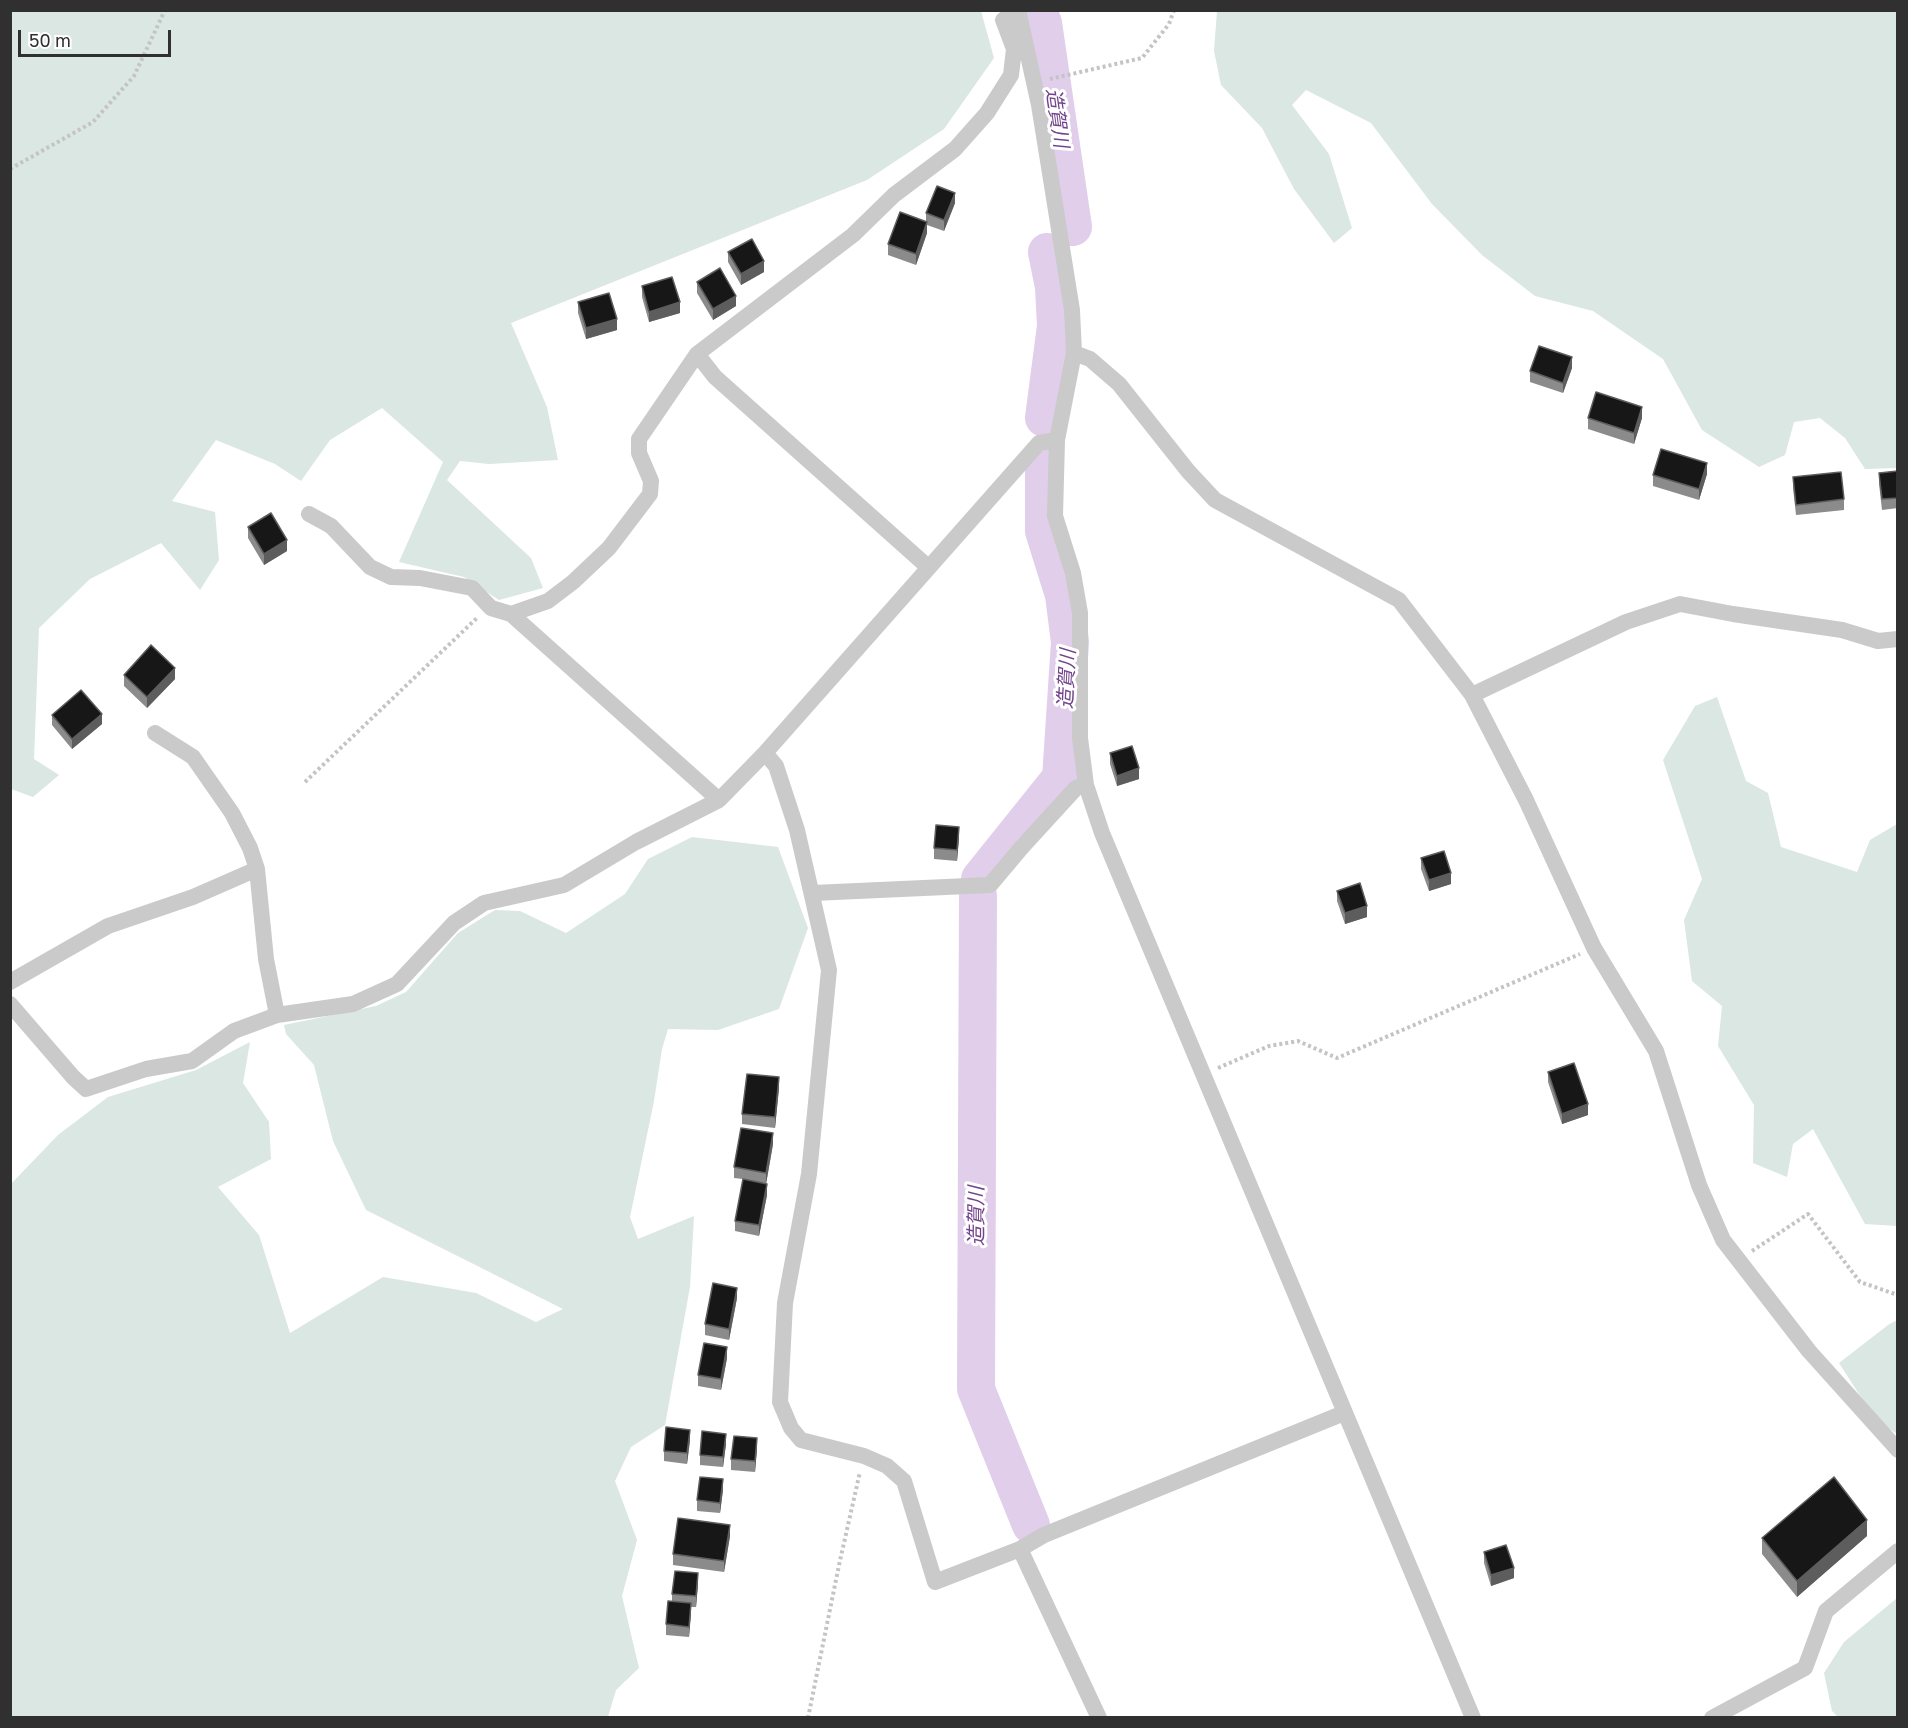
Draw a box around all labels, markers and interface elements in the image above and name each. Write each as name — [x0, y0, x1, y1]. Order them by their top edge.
scale bar — [21, 18, 174, 56]
text: 50 m — [29, 29, 71, 51]
water label: 造賀川 — [1041, 87, 1073, 149]
water label: 造賀川 — [1053, 648, 1081, 710]
water label: 造賀川 — [965, 1186, 989, 1246]

